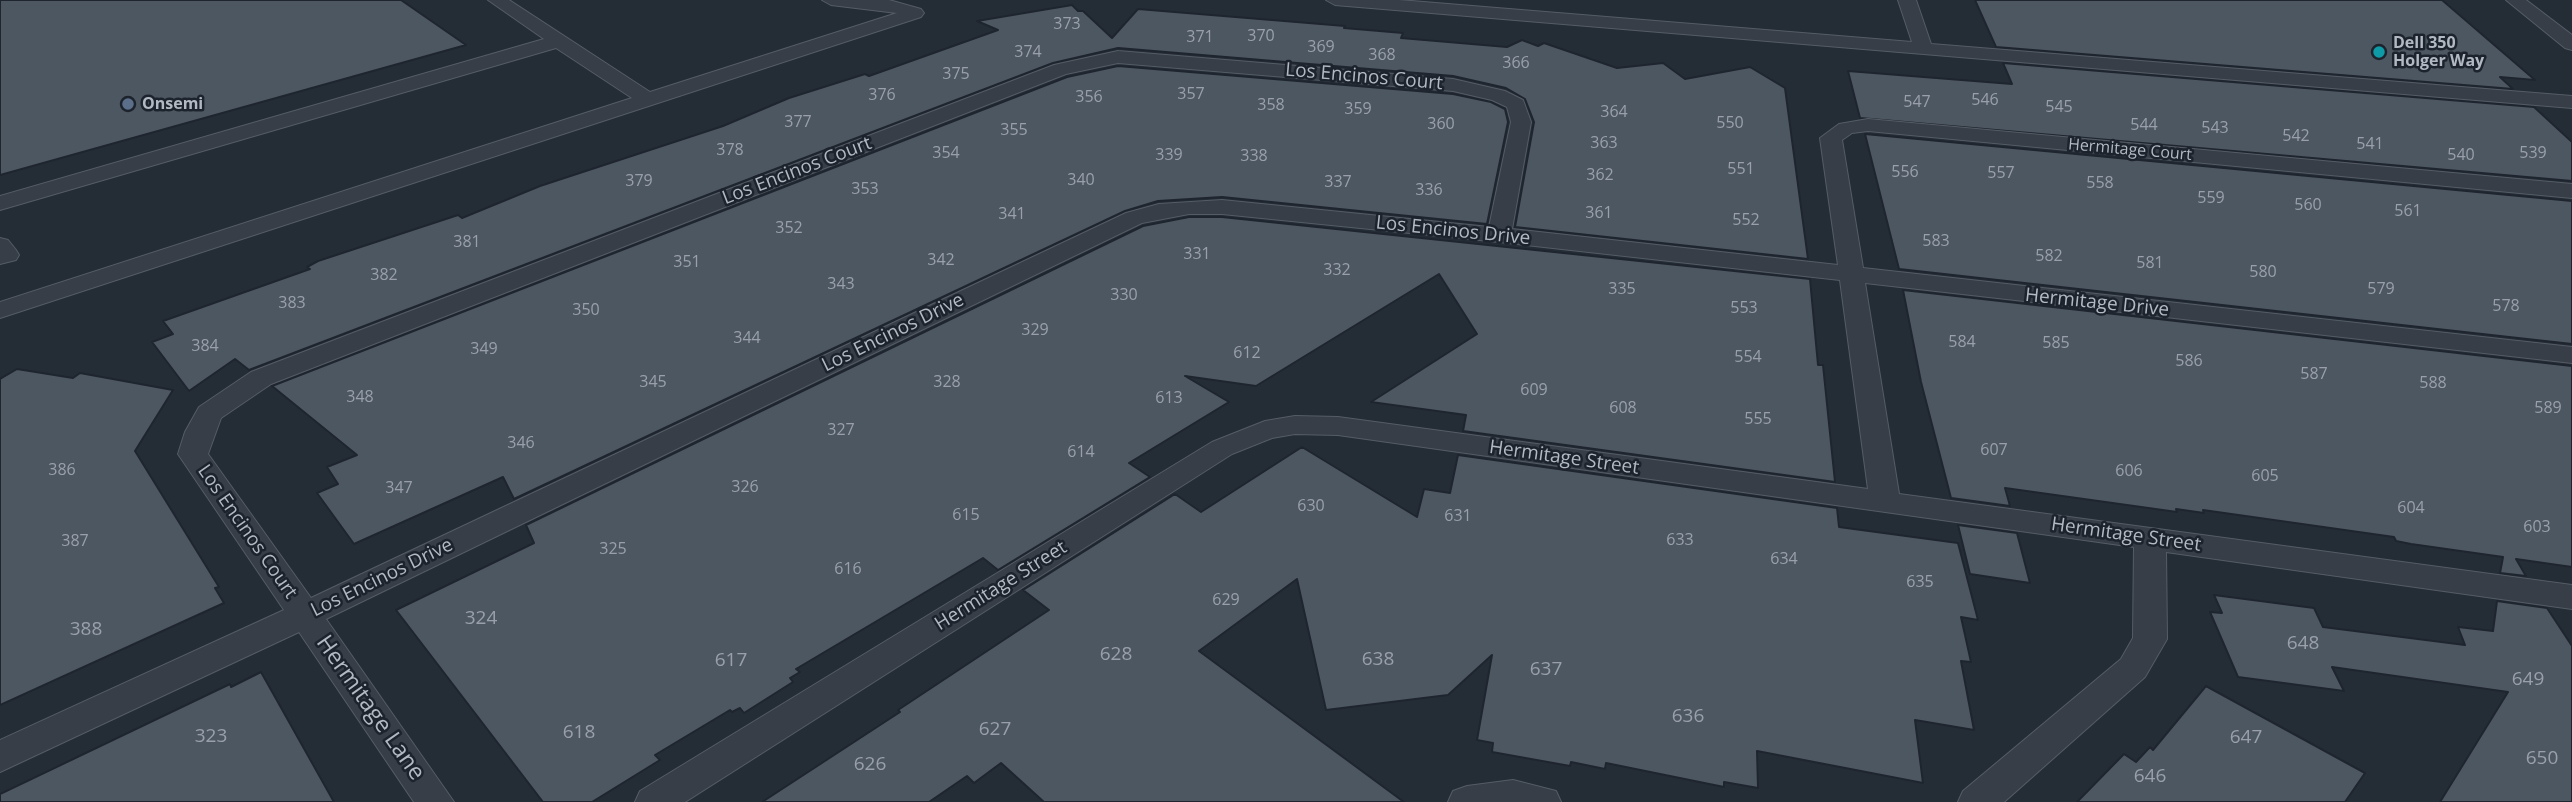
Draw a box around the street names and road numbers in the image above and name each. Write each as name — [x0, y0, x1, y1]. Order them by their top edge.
street label: Los Encinos Court — [1284, 59, 1444, 95]
street label: Los Encinos Court — [719, 132, 875, 210]
street label: Hermitage Court — [2067, 135, 2193, 165]
street label: Los Encinos Drive — [1375, 212, 1531, 250]
street label: Hermitage Drive — [2024, 284, 2170, 322]
street label: Los Encinos Drive — [818, 289, 968, 377]
street label: Hermitage Street — [1488, 436, 1640, 480]
street label: Los Encinos Court — [192, 461, 302, 603]
street label: Hermitage Street — [2050, 513, 2202, 557]
street label: Los Encinos Drive — [307, 534, 457, 622]
street label: Hermitage Street — [931, 536, 1071, 636]
street label: Hermitage Lane — [310, 630, 430, 786]

